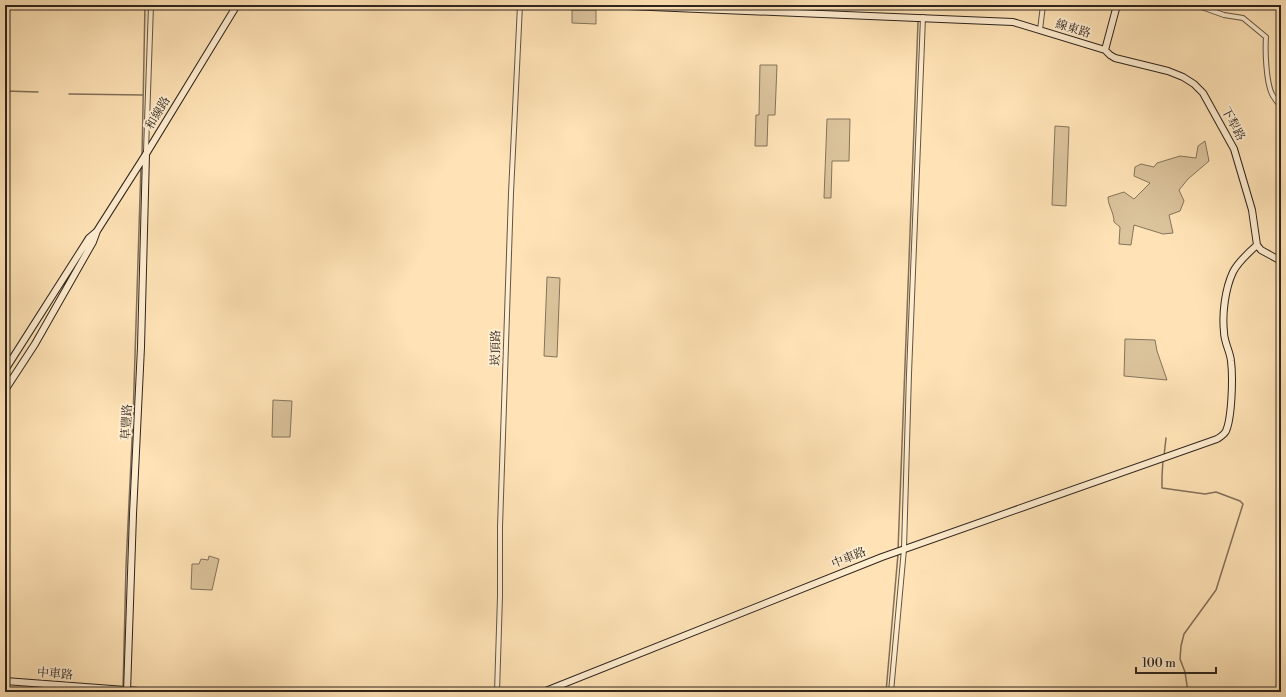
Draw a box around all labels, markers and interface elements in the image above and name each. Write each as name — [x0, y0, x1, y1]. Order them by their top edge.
street label: 線東路 — [1054, 17, 1092, 41]
street label: 和線路 — [142, 94, 174, 132]
street label: 下犁路 — [1218, 105, 1248, 143]
street label: 崁頂路 — [488, 330, 504, 366]
street label: 草豐路 — [119, 404, 135, 440]
street label: 中車路 — [829, 544, 869, 572]
scale bar — [1136, 649, 1216, 675]
text: 100 m — [1142, 656, 1176, 671]
street label: 中車路 — [37, 665, 73, 683]

